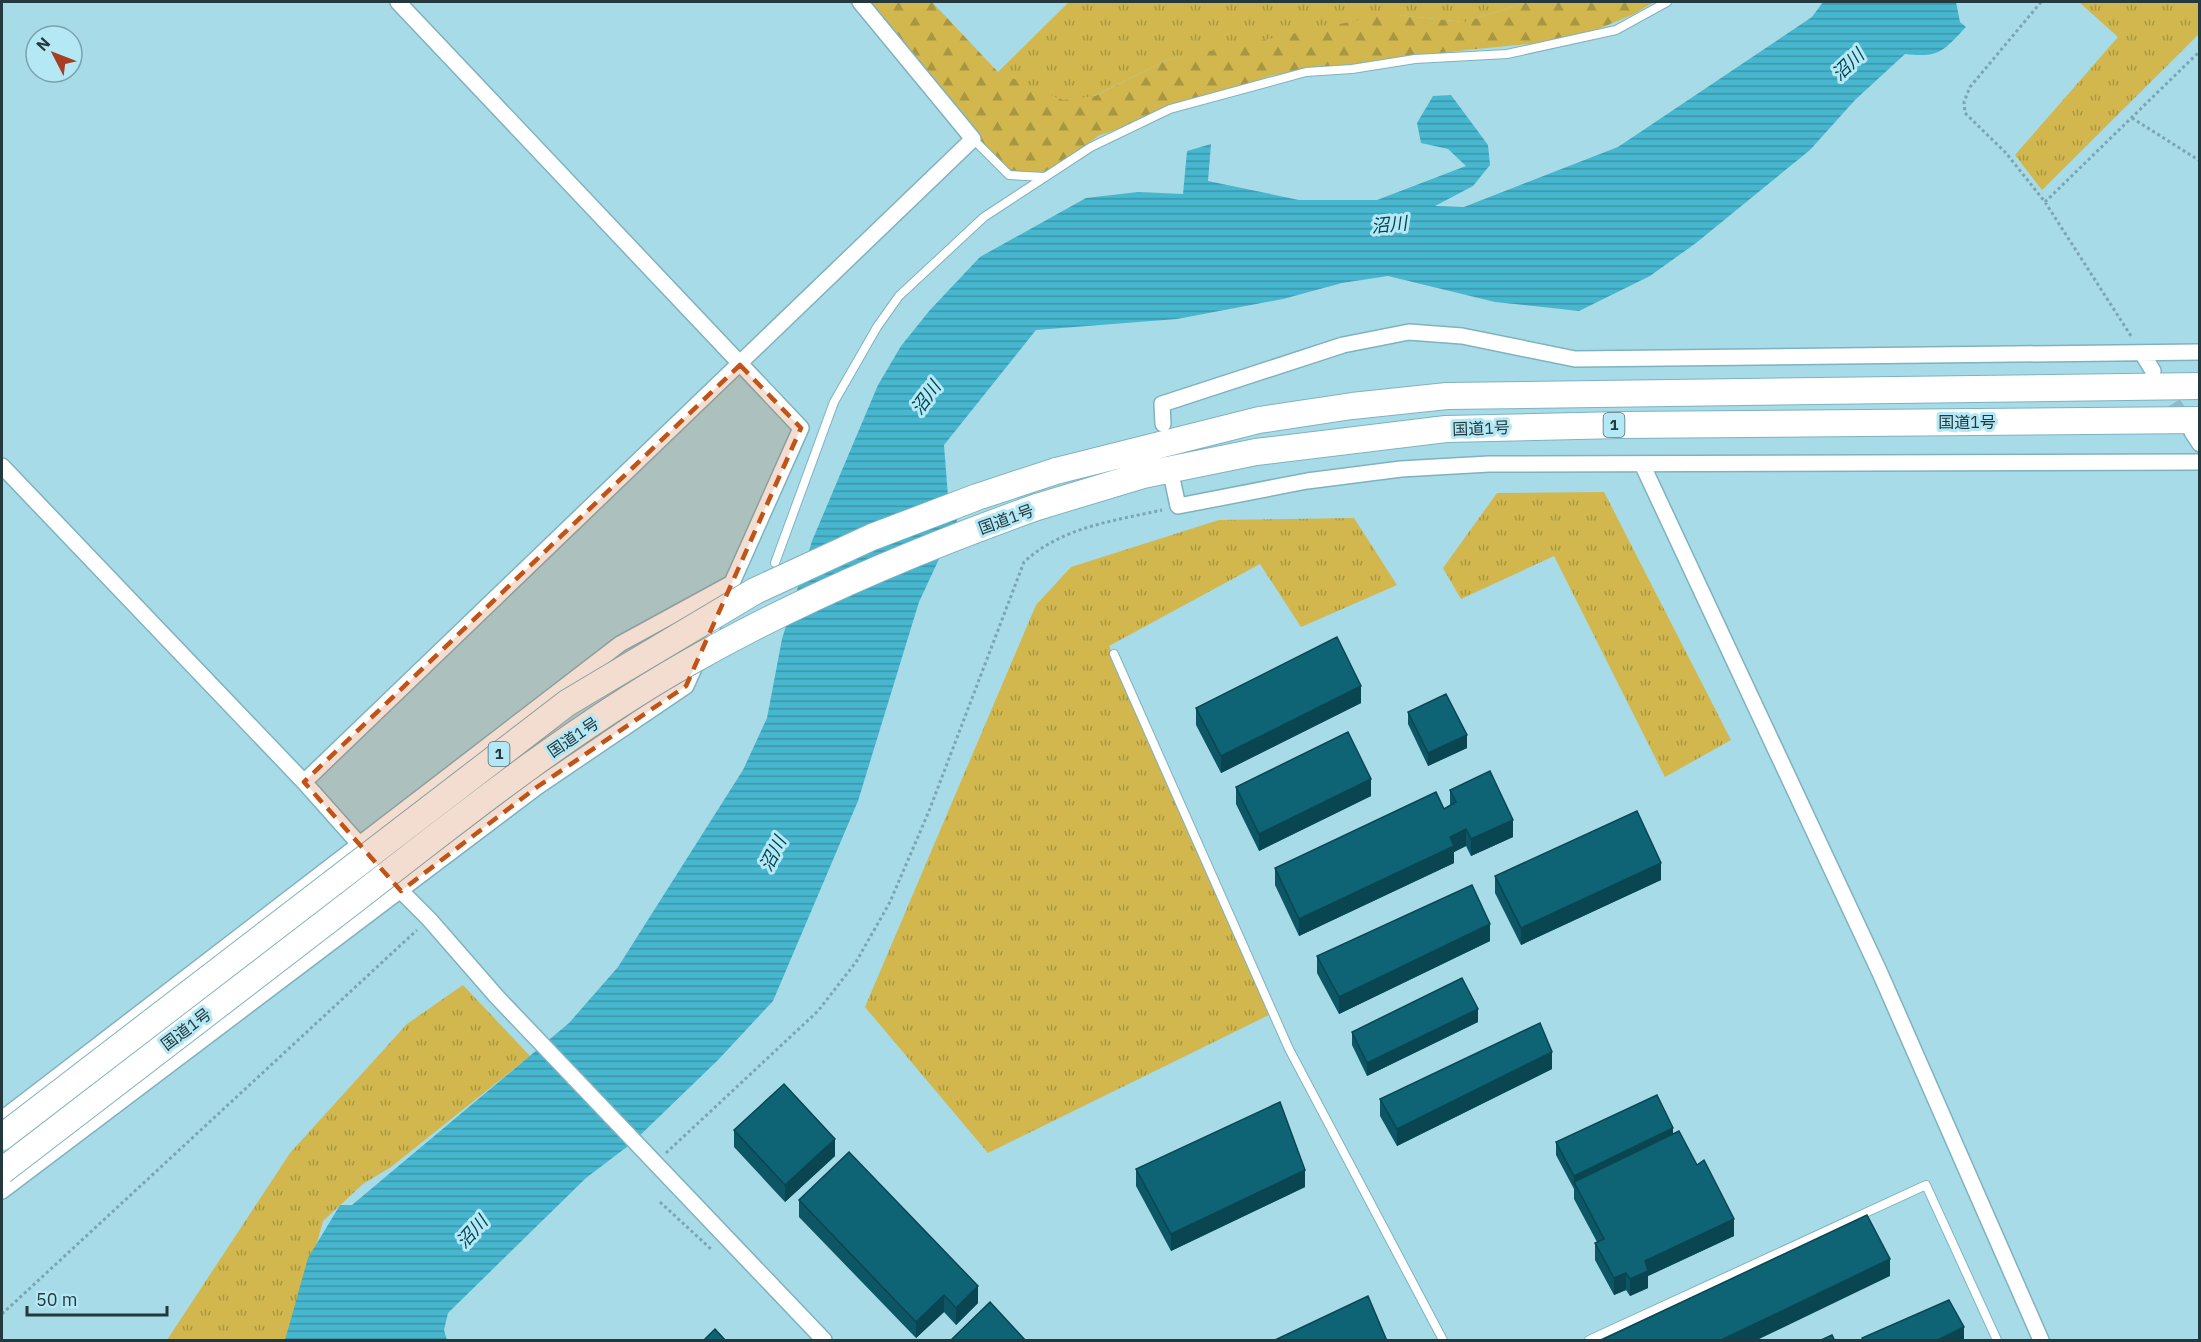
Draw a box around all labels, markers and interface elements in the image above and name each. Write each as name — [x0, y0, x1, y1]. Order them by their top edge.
north arrow — [24, 24, 84, 84]
text: N — [32, 33, 54, 55]
water label: 沼川 — [1827, 42, 1870, 85]
water label: 沼川 — [1370, 211, 1410, 238]
water label: 沼川 — [906, 375, 947, 419]
street label: 国道1号 — [1938, 412, 1996, 432]
road number: 1 — [1604, 413, 1624, 437]
street label: 国道1号 — [1452, 417, 1510, 439]
street label: 国道1号 — [976, 500, 1036, 538]
street label: 国道1号 — [544, 713, 602, 761]
road number: 1 — [488, 742, 510, 766]
water label: 沼川 — [754, 831, 792, 875]
street label: 国道1号 — [157, 1004, 215, 1054]
water label: 沼川 — [451, 1209, 494, 1253]
scale bar — [27, 1279, 166, 1317]
text: 50 m — [36, 1288, 78, 1311]

